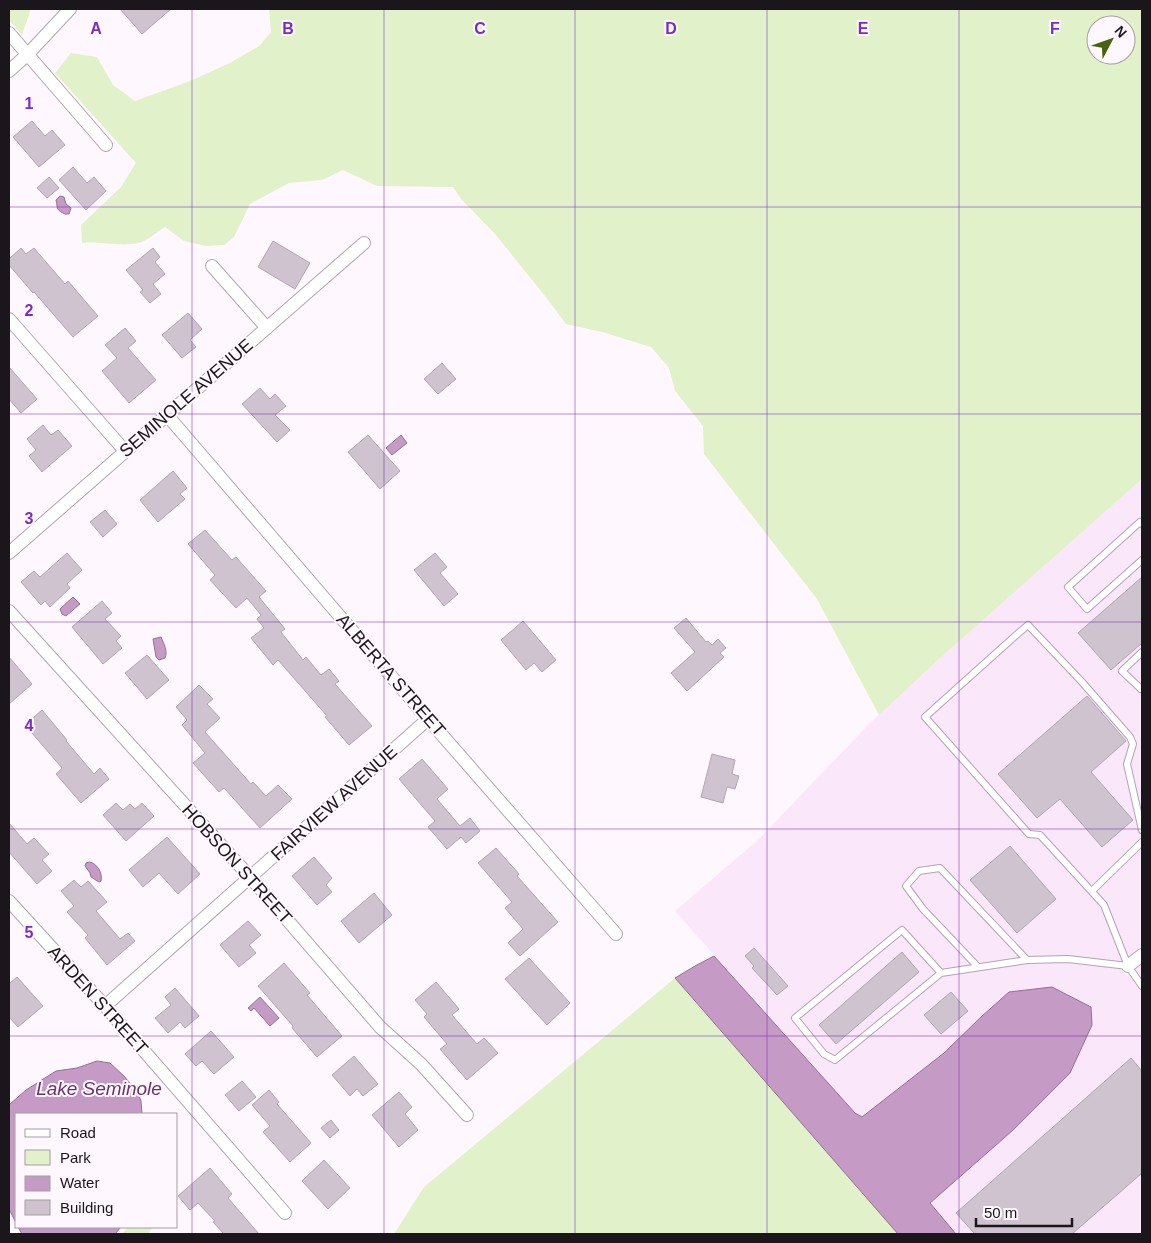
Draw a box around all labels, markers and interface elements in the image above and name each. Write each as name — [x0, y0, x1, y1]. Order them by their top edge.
north arrow — [1086, 15, 1136, 65]
text: A — [90, 20, 102, 37]
text: B — [282, 20, 294, 37]
text: C — [474, 20, 486, 37]
text: D — [665, 20, 677, 37]
text: E — [858, 20, 869, 37]
text: F — [1050, 20, 1060, 37]
text: N — [1111, 22, 1130, 41]
text: 1 — [25, 95, 34, 112]
text: 2 — [25, 302, 34, 319]
street label: SEMINOLE AVENUE — [115, 335, 257, 461]
text: 3 — [25, 510, 34, 527]
street label: ALBERTA STREET — [332, 610, 450, 740]
text: 4 — [25, 717, 34, 734]
street label: FAIRVIEW AVENUE — [267, 741, 401, 865]
street label: HOBSON STREET — [178, 800, 296, 928]
text: 5 — [25, 924, 34, 941]
street label: ARDEN STREET — [44, 942, 152, 1058]
water label: Lake Seminole — [36, 1078, 162, 1099]
legend — [15, 1113, 178, 1228]
text: Road — [60, 1124, 96, 1141]
text: Park — [60, 1149, 91, 1166]
text: Water — [60, 1174, 99, 1191]
scale bar — [976, 1196, 1072, 1228]
text: Building — [60, 1199, 113, 1216]
text: 50 m — [984, 1204, 1017, 1221]

